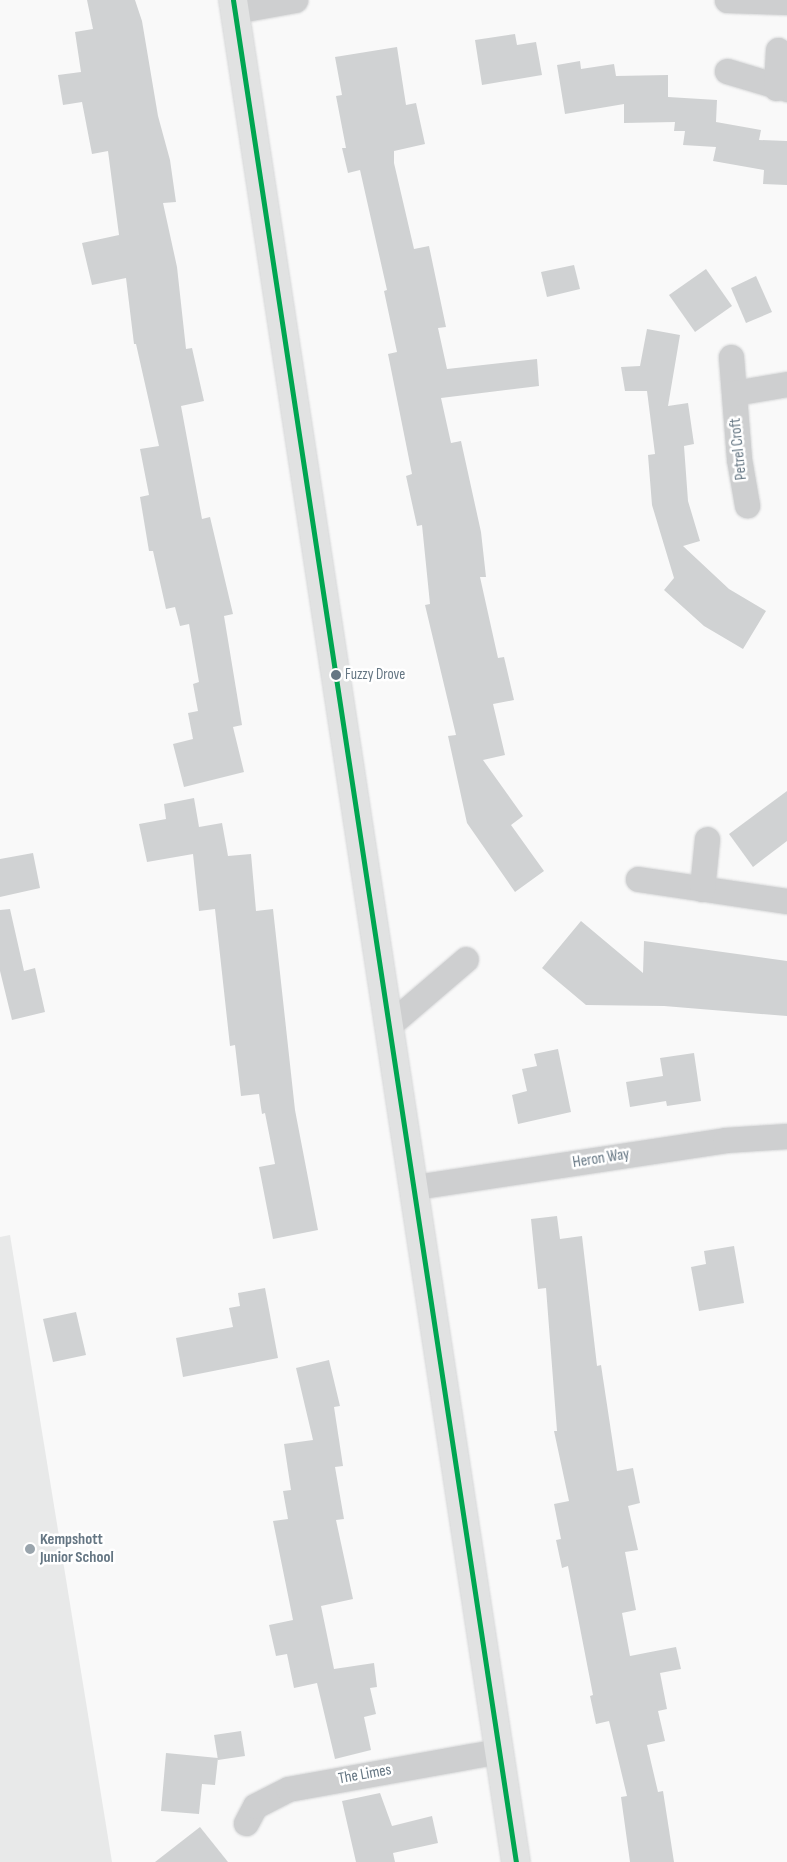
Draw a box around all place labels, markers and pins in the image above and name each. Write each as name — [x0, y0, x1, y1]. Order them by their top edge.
place label: Fuzzy Drove — [345, 666, 405, 684]
marker: Fuzzy Drove — [331, 670, 341, 680]
place label: Kempshott Junior School — [40, 1530, 114, 1568]
marker: Kempshott Junior School — [24, 1543, 36, 1555]

